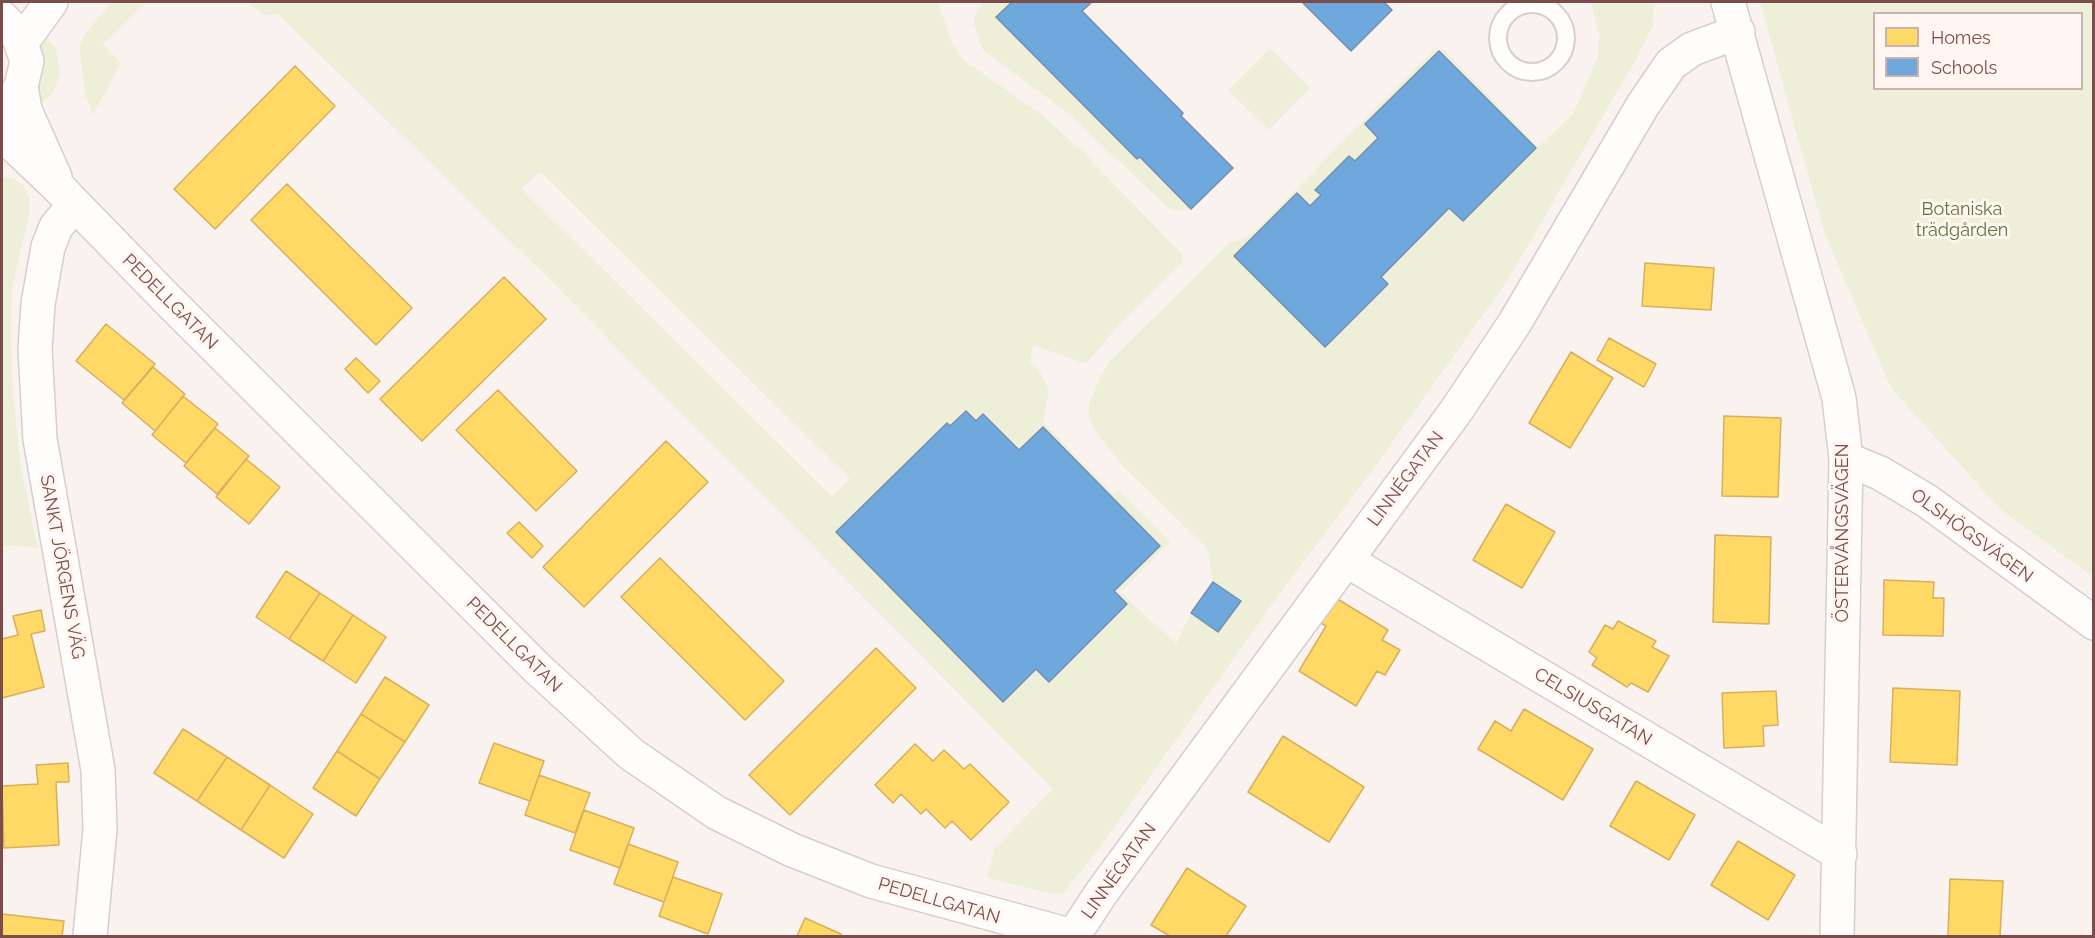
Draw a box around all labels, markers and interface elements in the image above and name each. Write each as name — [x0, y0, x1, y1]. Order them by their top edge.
legend — [1873, 12, 2083, 90]
text: Homes — [1931, 27, 1991, 48]
text: Schools — [1931, 57, 1997, 78]
park label: Botaniska trädgården — [1916, 199, 2008, 242]
street label: PEDELLGATAN — [118, 250, 222, 354]
street label: LINNÉGATAN — [1363, 427, 1449, 531]
street label: ÖSTERVÅNGSVÄGEN — [1832, 443, 1854, 623]
street label: SANKT JÖRGENS VÄG — [35, 473, 89, 661]
street label: OLSHÖGSVÄGEN — [1907, 484, 2037, 588]
street label: PEDELLGATAN — [462, 593, 566, 697]
street label: CELSIUSGATAN — [1530, 663, 1656, 751]
street label: LINNÉGATAN — [1077, 819, 1161, 923]
street label: PEDELLGATAN — [875, 873, 1003, 929]

